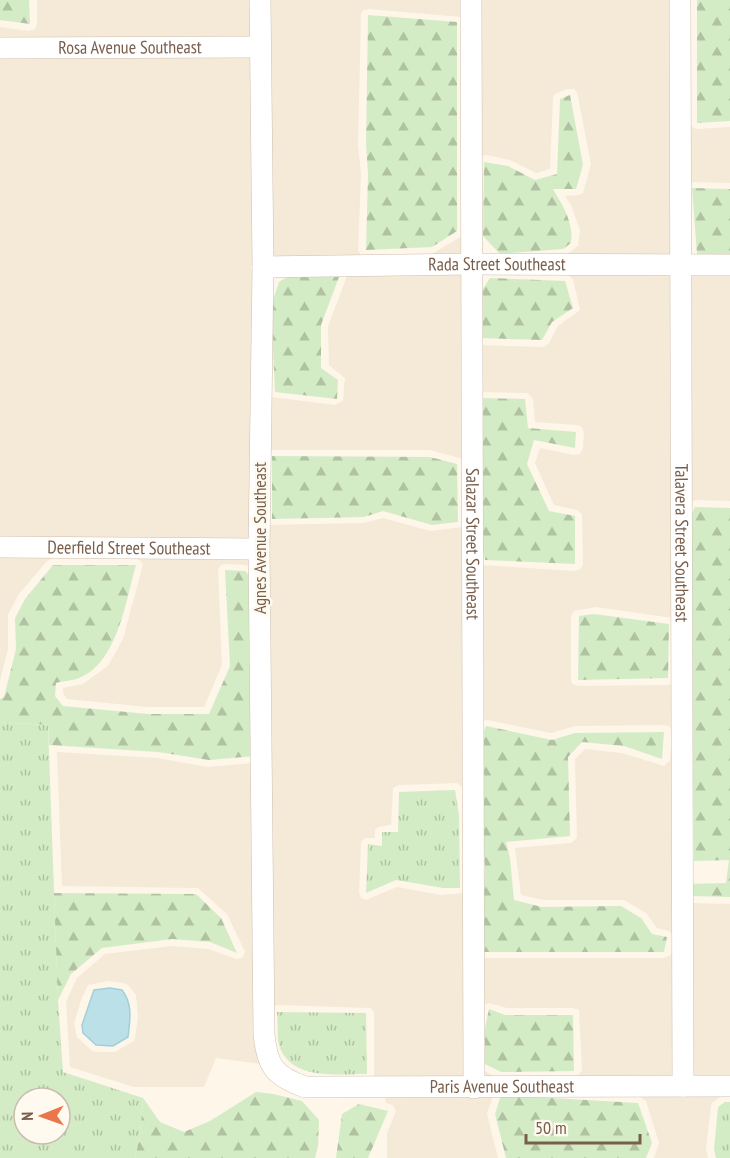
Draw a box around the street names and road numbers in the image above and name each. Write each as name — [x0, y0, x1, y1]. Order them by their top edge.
street label: Rosa Avenue Southeast — [58, 35, 202, 59]
street label: Rada Street Southeast — [428, 252, 566, 276]
street label: Agnes Avenue Southeast — [248, 462, 271, 614]
street label: Talavera Street Southeast — [670, 464, 694, 622]
street label: Salazar Street Southeast — [461, 468, 485, 620]
street label: Deerfield Street Southeast — [47, 535, 211, 560]
street label: Paris Avenue Southeast — [430, 1074, 574, 1098]

